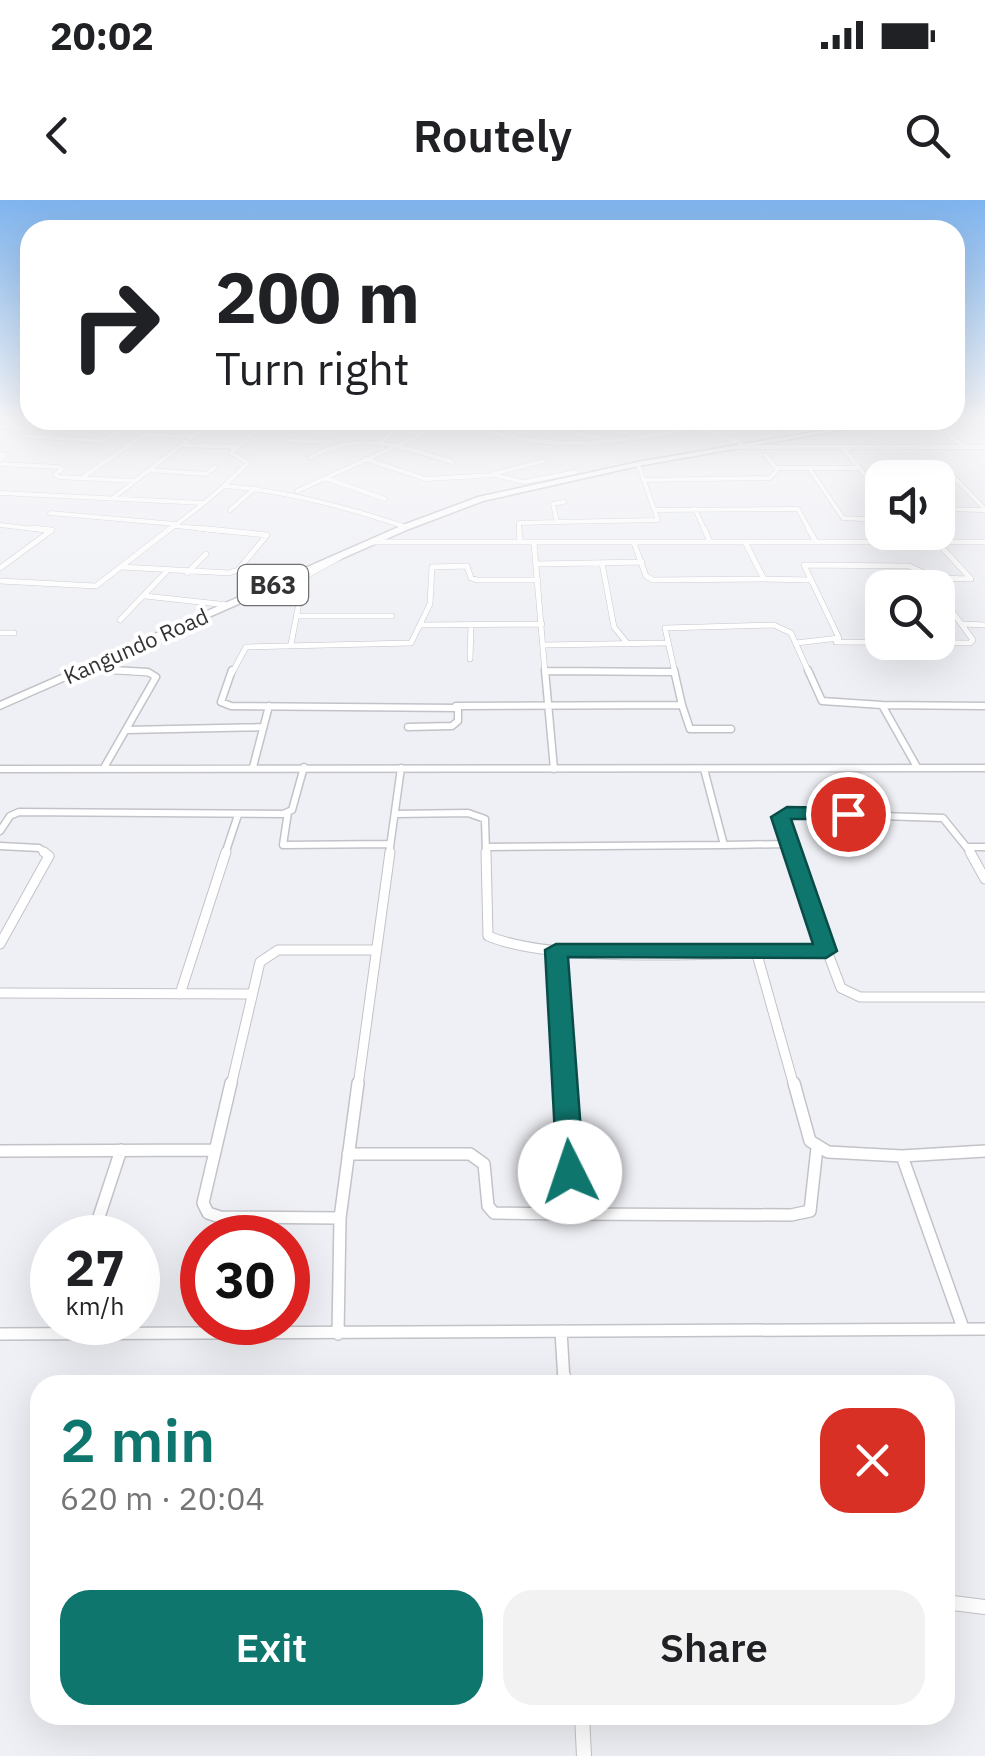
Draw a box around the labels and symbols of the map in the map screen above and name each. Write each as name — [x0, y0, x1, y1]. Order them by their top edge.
road number: B63 — [238, 565, 308, 605]
street label: Kangundo Road — [59, 601, 213, 690]
pin — [806, 772, 891, 857]
position arrow — [518, 1120, 622, 1224]
speed limit sign: 30 — [180, 1215, 310, 1345]

